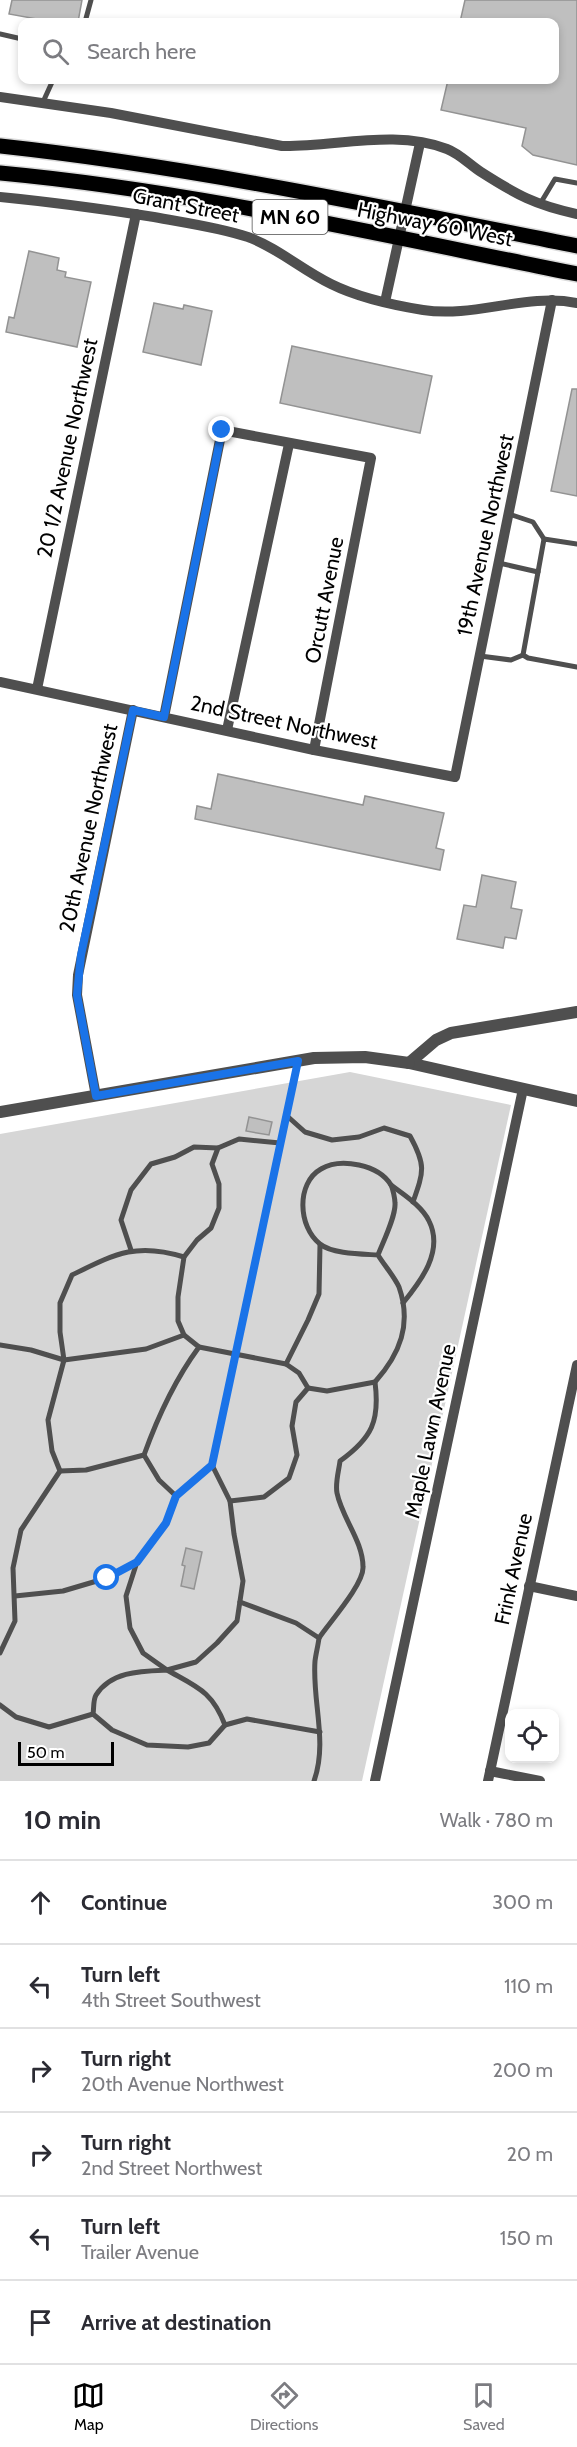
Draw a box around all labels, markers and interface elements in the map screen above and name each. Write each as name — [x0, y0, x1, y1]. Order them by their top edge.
search box — [18, 18, 559, 84]
icon: search — [39, 35, 72, 68]
text: Search here — [87, 38, 196, 65]
street label: Grant Street — [131, 182, 241, 228]
street label: Highway 60 West — [355, 197, 515, 251]
road number: MN 60 — [252, 200, 328, 234]
street label: 20 1/2 Avenue Northwest — [32, 336, 102, 560]
route end — [208, 416, 234, 442]
street label: 19th Avenue Northwest — [451, 432, 519, 638]
street label: Orcutt Avenue — [299, 534, 349, 665]
street label: 2nd Street Northwest — [188, 690, 380, 754]
street label: 20th Avenue Northwest — [54, 721, 122, 935]
street label: Maple Lawn Avenue — [399, 1341, 461, 1520]
street label: Frink Avenue — [489, 1511, 537, 1627]
route start — [93, 1564, 119, 1590]
map controls — [505, 1709, 559, 1763]
button: locate — [505, 1709, 559, 1763]
scale bar — [18, 1739, 114, 1766]
text: 50 m — [27, 1743, 64, 1762]
text: 10 min — [24, 1804, 101, 1836]
text: Walk · 780 m — [440, 1808, 553, 1832]
icon: ahead — [24, 1886, 57, 1919]
text: Continue — [81, 1889, 167, 1916]
text: 300 m — [492, 1890, 553, 1914]
text: Turn left — [81, 1961, 160, 1988]
icon: left — [24, 1970, 57, 2003]
text: 110 m — [504, 1974, 553, 1998]
text: 4th Street Southwest — [81, 1988, 261, 2012]
text: Turn right — [81, 2045, 171, 2072]
icon: right — [24, 2054, 57, 2087]
text: 200 m — [493, 2058, 553, 2082]
text: 20th Avenue Northwest — [81, 2072, 284, 2096]
text: Turn right — [81, 2129, 171, 2156]
icon: right — [24, 2138, 57, 2171]
text: 20 m — [507, 2142, 553, 2166]
text: 2nd Street Northwest — [81, 2156, 262, 2180]
text: Turn left — [81, 2213, 160, 2240]
icon: left — [24, 2222, 57, 2255]
text: 150 m — [500, 2226, 553, 2250]
text: Trailer Avenue — [81, 2240, 199, 2264]
icon: arrive — [24, 2306, 57, 2339]
text: Arrive at destination — [81, 2309, 271, 2336]
tab: Map — [72, 2379, 105, 2434]
tab: Directions — [250, 2379, 318, 2434]
tab: Saved — [463, 2379, 505, 2434]

